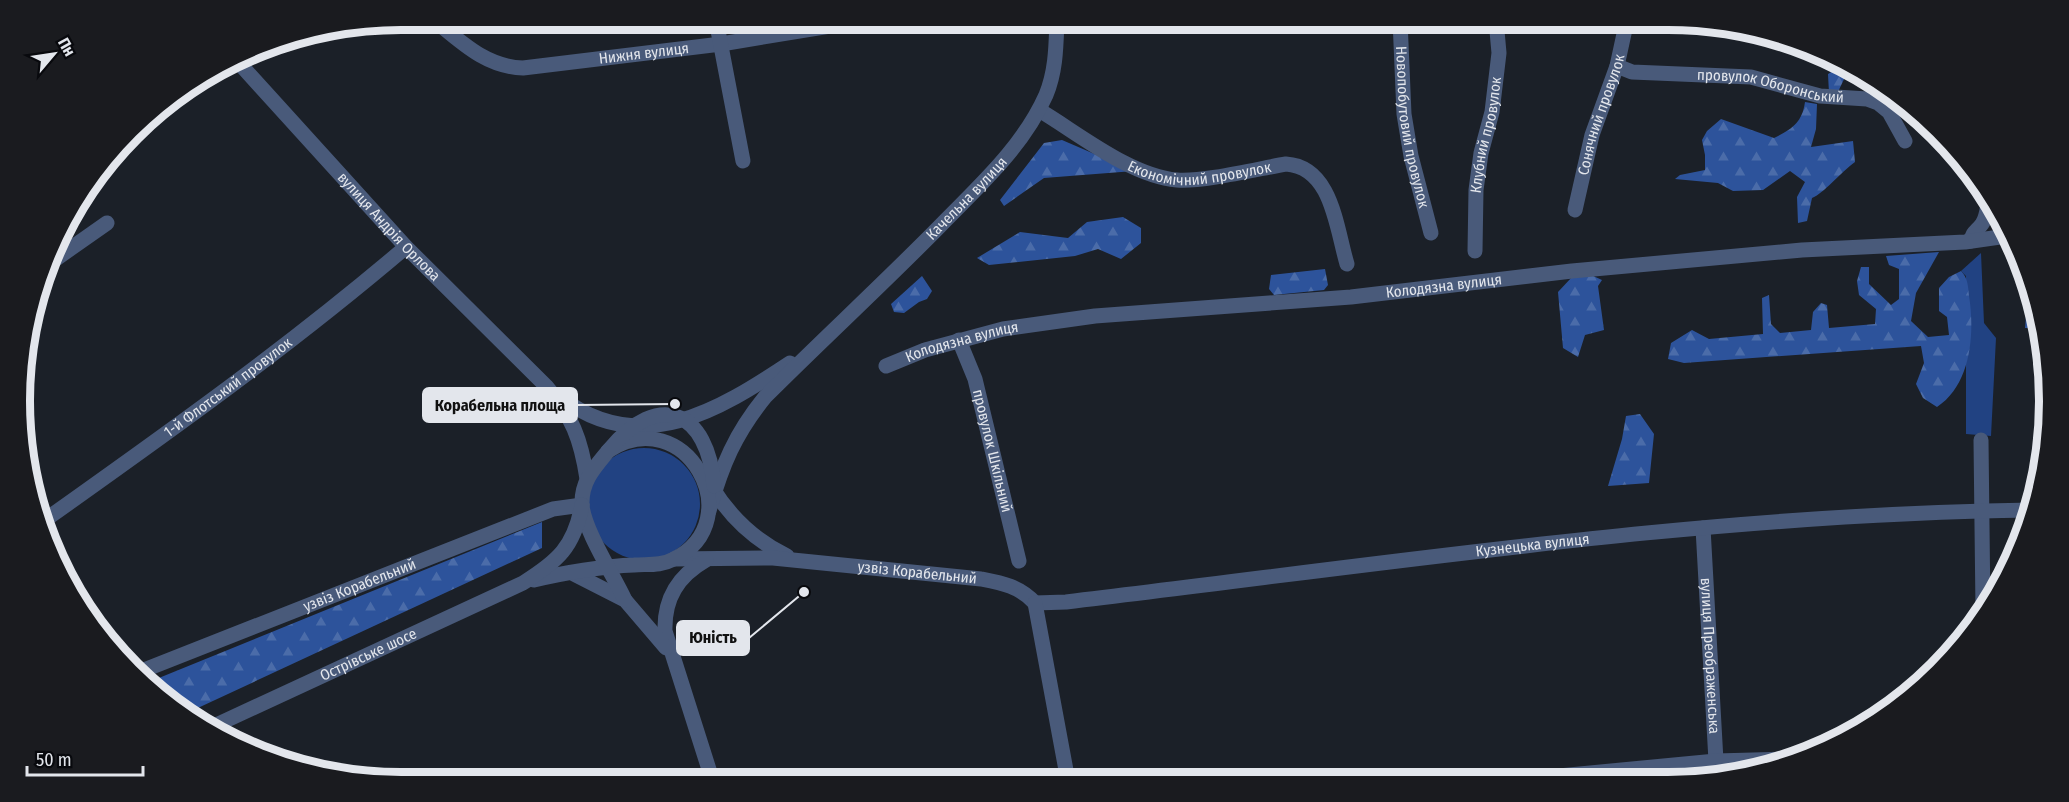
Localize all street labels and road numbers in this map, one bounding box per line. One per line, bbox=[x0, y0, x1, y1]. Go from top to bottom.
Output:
street label: Нижня вулиця bbox=[598, 39, 690, 68]
street label: Новопобутовий провулок bbox=[1392, 46, 1433, 210]
street label: Сонячний провулок bbox=[1574, 53, 1628, 177]
street label: провулок Оборонський bbox=[1697, 66, 1844, 107]
street label: Клубний провулок bbox=[1467, 76, 1505, 194]
street label: Качельна вулиця bbox=[922, 153, 1011, 244]
street label: Економічний провулок bbox=[1125, 157, 1273, 189]
street label: вулиця Андрія Орлова bbox=[334, 169, 444, 285]
street label: Колодязна вулиця bbox=[1385, 270, 1503, 302]
street label: Колодязна вулиця bbox=[903, 318, 1020, 366]
street label: 1-й Флотський провулок bbox=[160, 334, 296, 441]
street label: провулок Шкільний bbox=[969, 387, 1016, 514]
street label: Кузнецька вулиця bbox=[1475, 530, 1590, 560]
street label: узвіз Корабельний bbox=[301, 555, 418, 615]
street label: узвіз Корабельний bbox=[857, 558, 978, 588]
street label: вулиця Преображенська bbox=[1697, 577, 1723, 734]
street label: Острівське шосе bbox=[317, 624, 420, 685]

